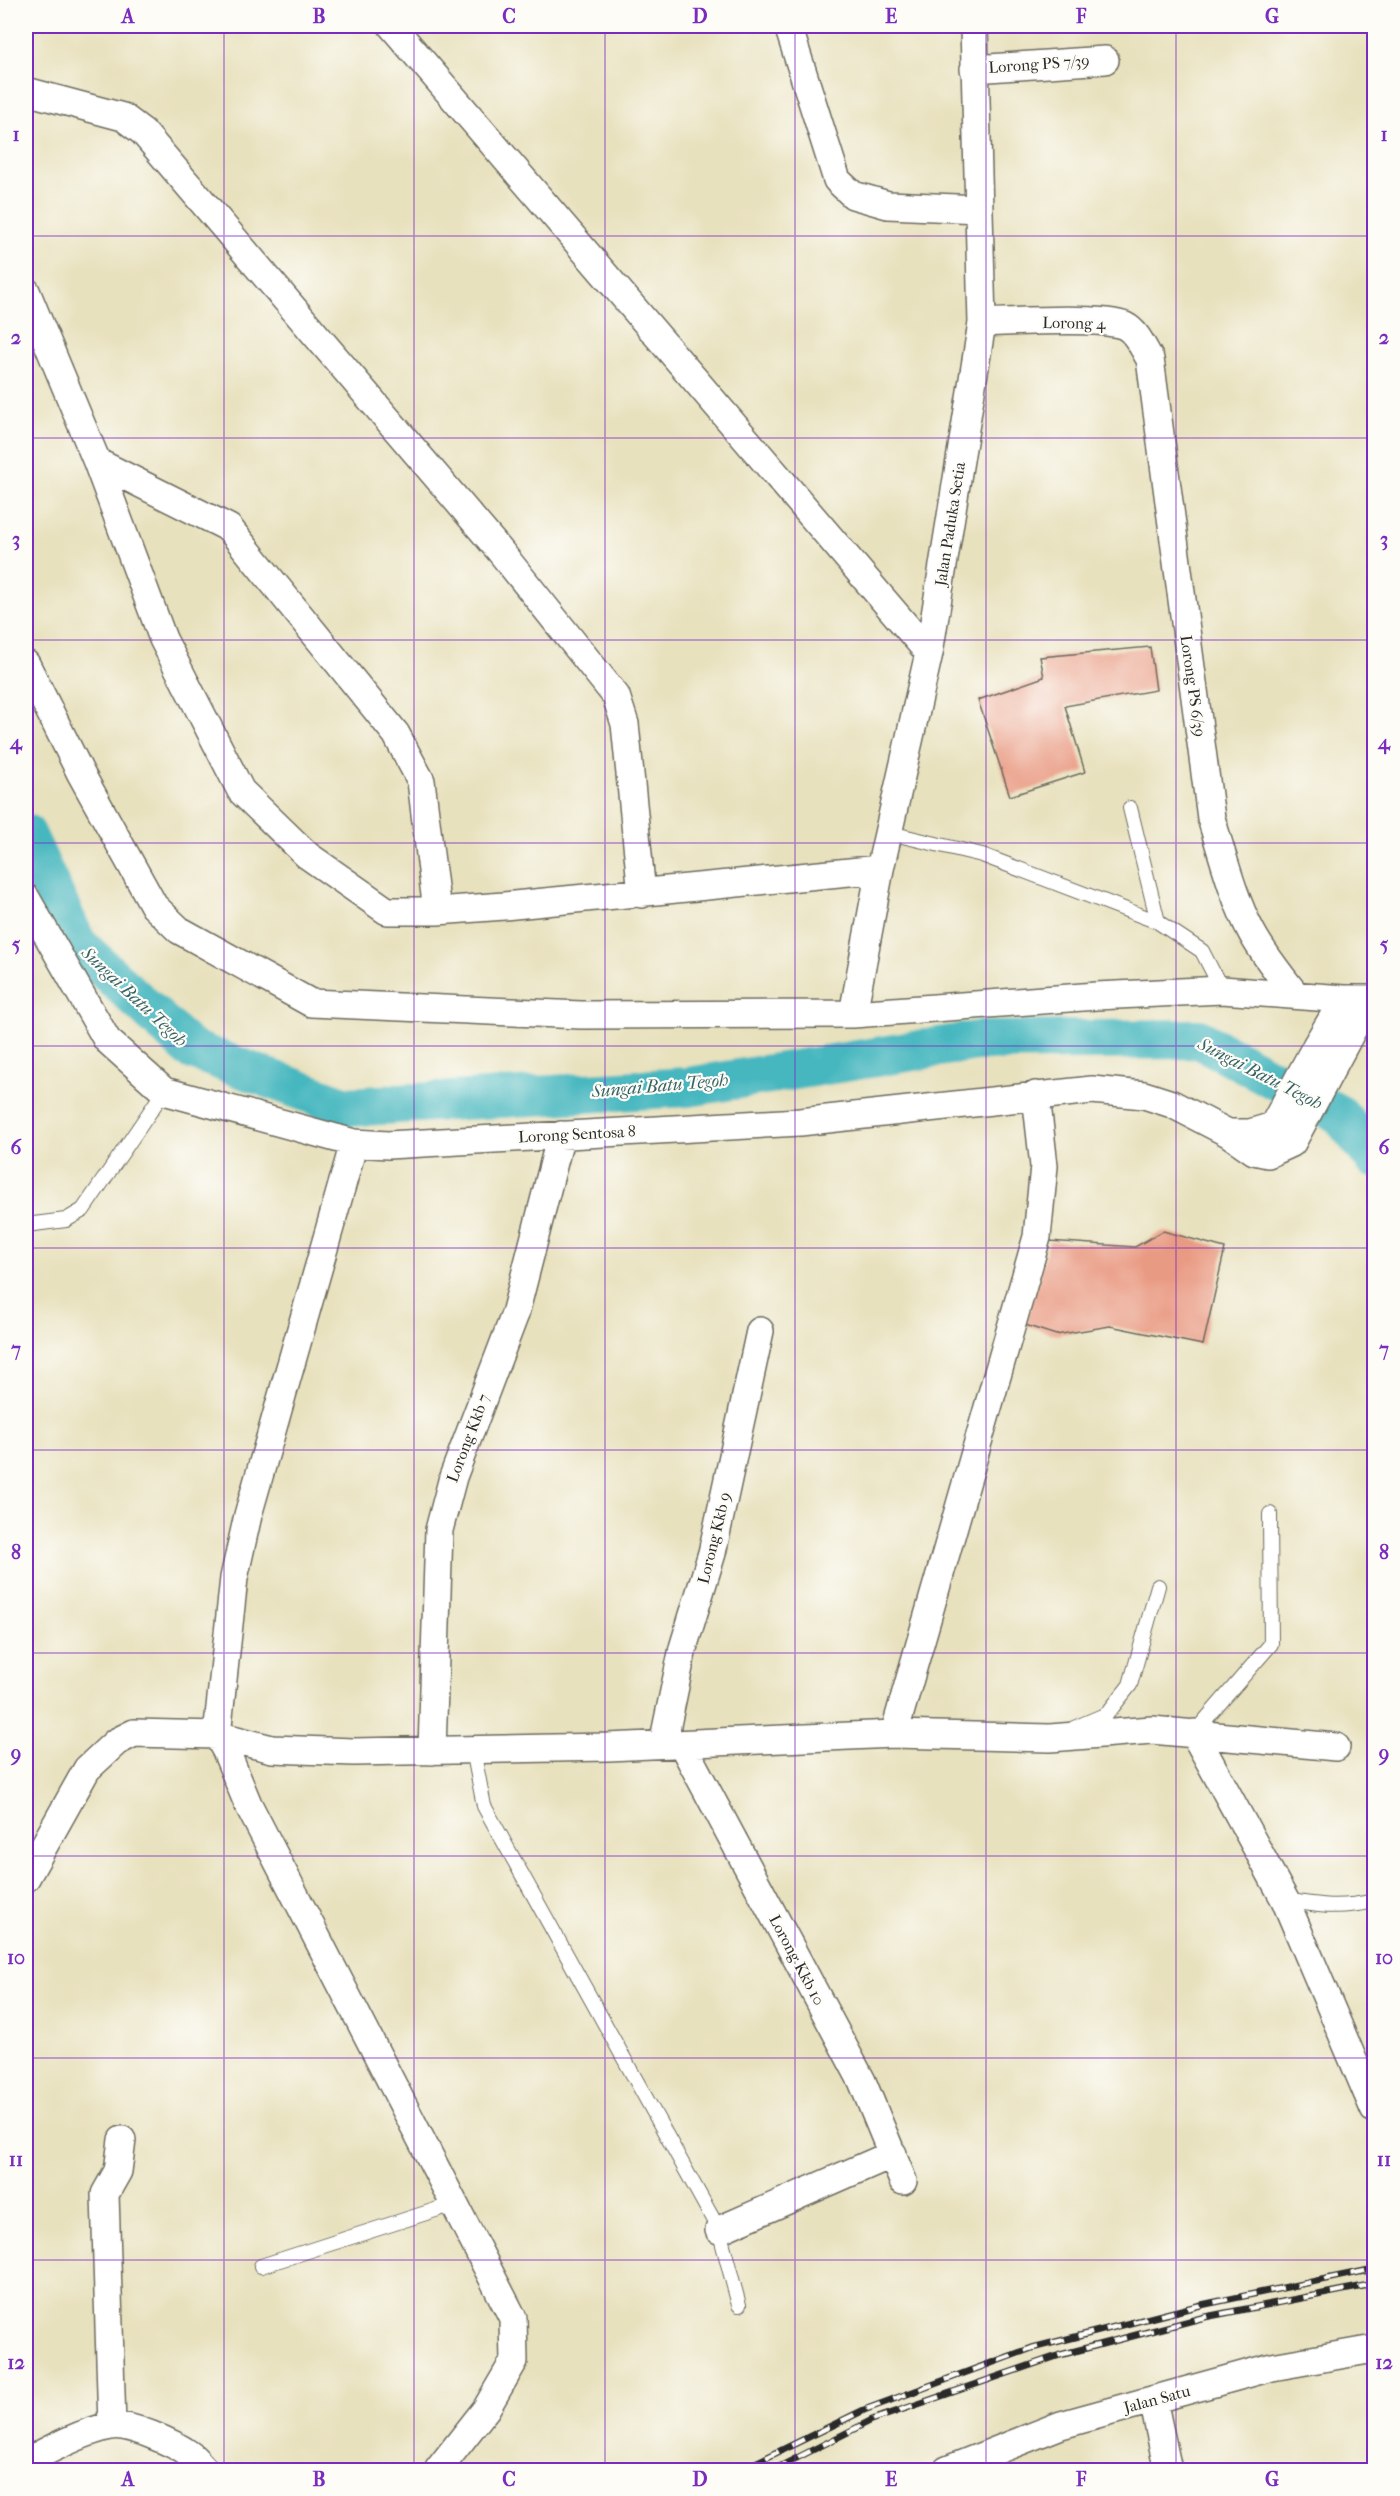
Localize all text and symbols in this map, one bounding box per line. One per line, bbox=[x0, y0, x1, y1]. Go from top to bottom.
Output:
text: A bbox=[120, 5, 136, 28]
text: B bbox=[312, 5, 326, 28]
text: C bbox=[502, 5, 516, 28]
text: D bbox=[692, 5, 708, 28]
text: E bbox=[885, 5, 897, 28]
text: F bbox=[1075, 5, 1087, 28]
text: G bbox=[1265, 5, 1279, 28]
street label: Lorong PS 7/39 bbox=[988, 51, 1090, 77]
text: 1 bbox=[12, 123, 20, 146]
text: 1 bbox=[1380, 123, 1388, 146]
street label: Lorong 4 bbox=[1042, 313, 1106, 333]
text: 2 bbox=[11, 326, 21, 349]
text: 2 bbox=[1379, 326, 1389, 349]
street label: Jalan Paduka Setia bbox=[931, 460, 969, 589]
text: 3 bbox=[12, 528, 20, 551]
text: 3 bbox=[1380, 528, 1388, 551]
street label: Lorong PS 6/39 bbox=[1176, 634, 1210, 738]
text: 4 bbox=[9, 731, 23, 755]
text: 4 bbox=[1377, 731, 1391, 755]
text: 5 bbox=[12, 933, 21, 956]
text: 5 bbox=[1380, 933, 1389, 956]
water label: Sungai Batu Tegoh bbox=[76, 942, 191, 1051]
water label: Sungai Batu Tegoh bbox=[1193, 1033, 1326, 1114]
water label: Sungai Batu Tegoh bbox=[590, 1070, 729, 1103]
street label: Lorong Sentosa 8 bbox=[518, 1121, 636, 1147]
text: 6 bbox=[11, 1136, 23, 1159]
text: 6 bbox=[1379, 1136, 1391, 1159]
text: 7 bbox=[10, 1338, 21, 1361]
text: 7 bbox=[1378, 1338, 1389, 1361]
street label: Lorong Kkb 7 bbox=[442, 1391, 494, 1485]
street label: Lorong Kkb 9 bbox=[693, 1490, 735, 1586]
text: 8 bbox=[11, 1541, 21, 1564]
text: 8 bbox=[1379, 1541, 1389, 1564]
text: 9 bbox=[10, 1743, 21, 1766]
text: 9 bbox=[1378, 1743, 1389, 1766]
street label: Lorong Kkb 10 bbox=[765, 1911, 829, 2009]
text: 10 bbox=[7, 1946, 25, 1969]
text: 10 bbox=[1375, 1946, 1393, 1969]
text: 11 bbox=[9, 2148, 23, 2171]
text: 11 bbox=[1377, 2148, 1391, 2171]
text: 12 bbox=[7, 2351, 25, 2374]
text: 12 bbox=[1375, 2351, 1393, 2374]
street label: Jalan Satu bbox=[1120, 2381, 1192, 2417]
text: A bbox=[120, 2468, 136, 2491]
text: B bbox=[312, 2468, 326, 2491]
text: C bbox=[502, 2468, 516, 2491]
text: D bbox=[692, 2468, 708, 2491]
text: E bbox=[885, 2468, 897, 2491]
text: F bbox=[1075, 2468, 1087, 2491]
text: G bbox=[1265, 2468, 1279, 2491]

